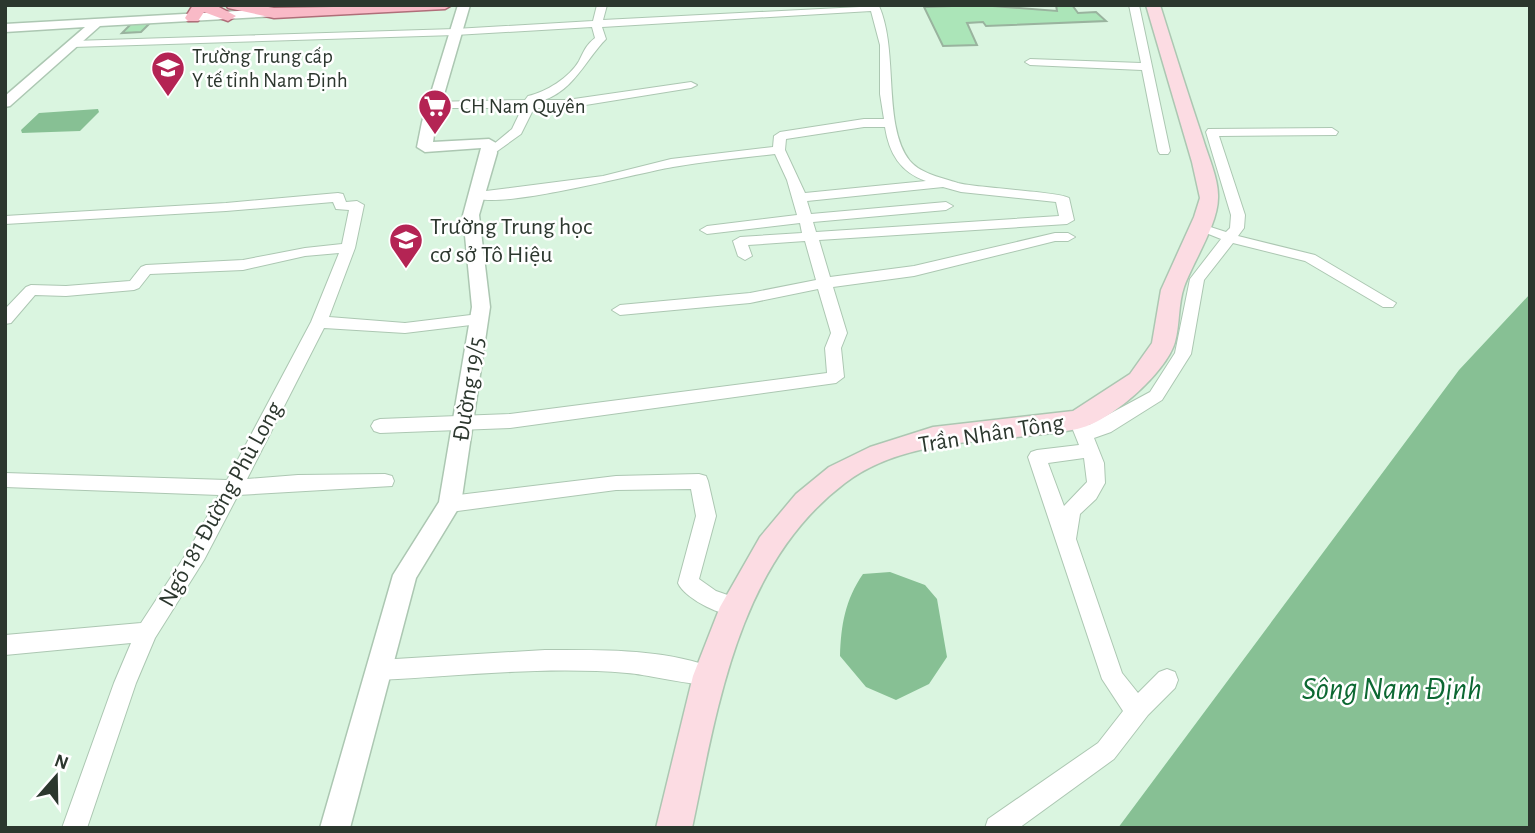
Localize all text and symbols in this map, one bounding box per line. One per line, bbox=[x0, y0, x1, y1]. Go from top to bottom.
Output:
place label: Trường Trung cấp Y tế tỉnh Nam Định bbox=[192, 46, 348, 91]
school or university icon: Trường Trung cấp Y tế tỉnh Nam Định bbox=[149, 49, 187, 98]
supermarket icon: CH Nam Quyên bbox=[416, 87, 454, 136]
place label: CH Nam Quyên bbox=[460, 96, 585, 117]
place label: Trường Trung học cơ sở Tô Hiệu bbox=[430, 215, 592, 267]
school or university icon: Trường Trung học cơ sở Tô Hiệu bbox=[387, 221, 425, 270]
street label: Đường 19/5 bbox=[449, 335, 489, 443]
street label: Ngõ 181 Đường Phù Long bbox=[155, 398, 287, 611]
street label: Trần Nhân Tông bbox=[917, 411, 1066, 457]
water label: Sông Nam Định bbox=[1302, 673, 1482, 705]
north arrow bbox=[21, 742, 91, 812]
text: N bbox=[52, 751, 71, 774]

